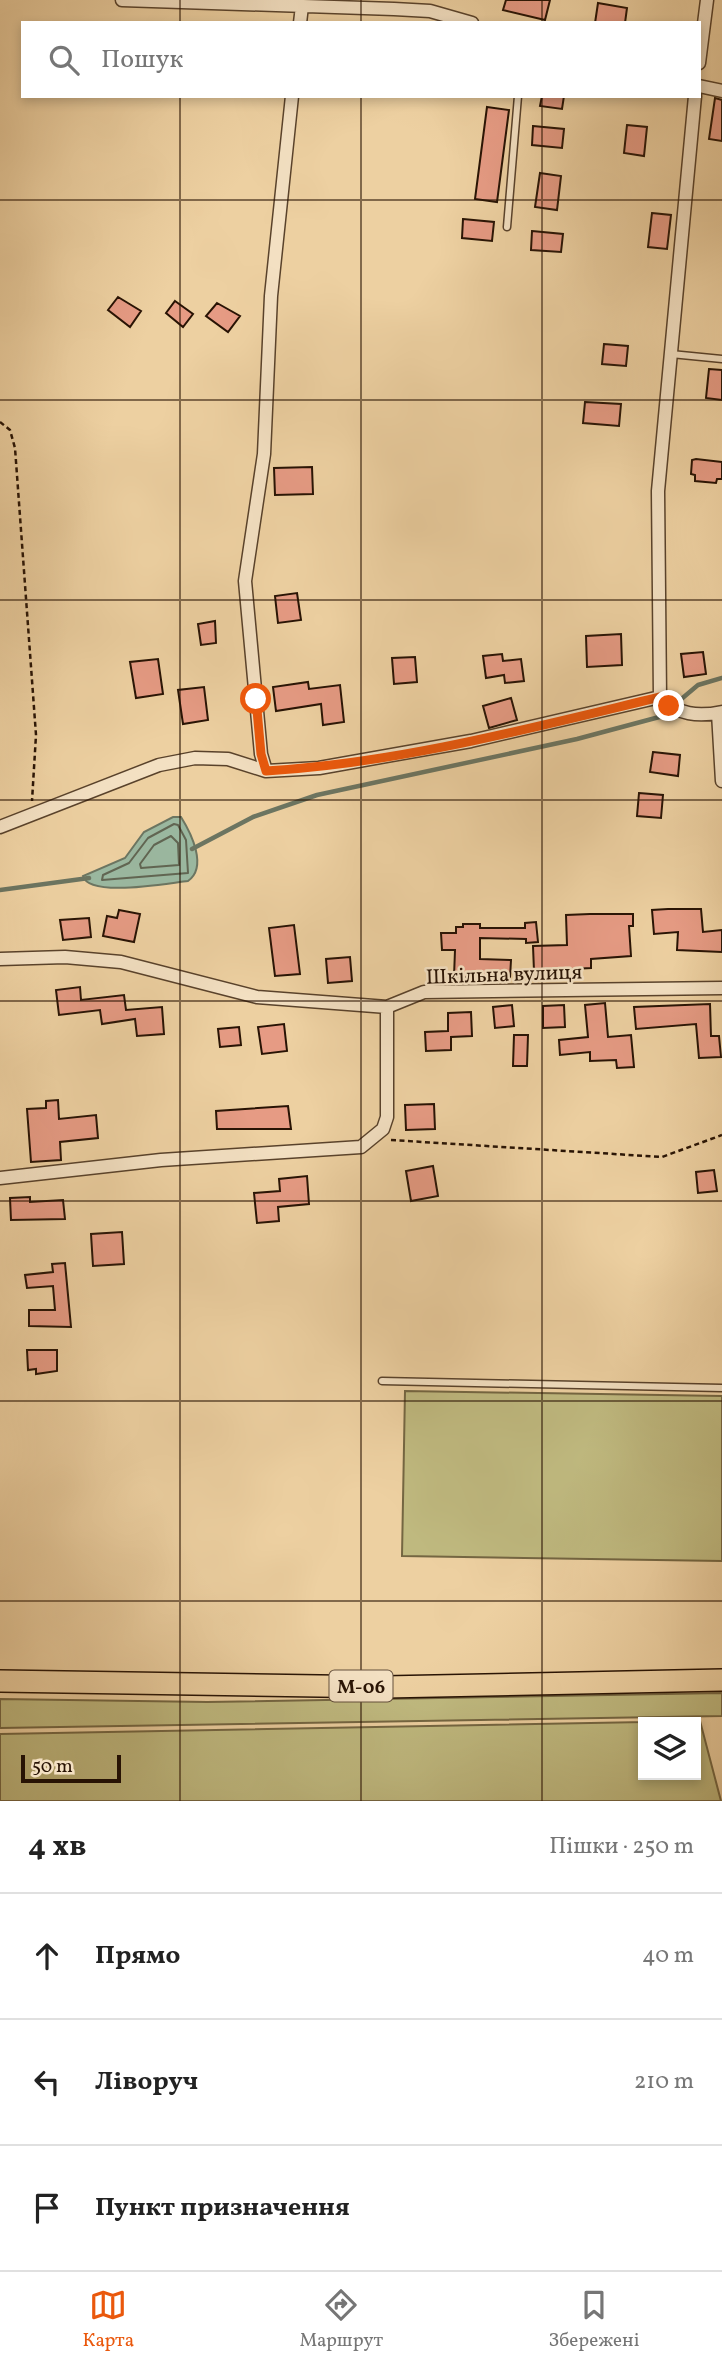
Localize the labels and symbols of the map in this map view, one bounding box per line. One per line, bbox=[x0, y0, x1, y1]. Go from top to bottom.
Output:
route start bbox=[240, 683, 271, 714]
route end bbox=[653, 690, 684, 721]
street label: Шкільна вулиця bbox=[425, 958, 583, 993]
road number: М-06 bbox=[330, 1670, 392, 1702]
scale bar bbox=[21, 1752, 121, 1784]

